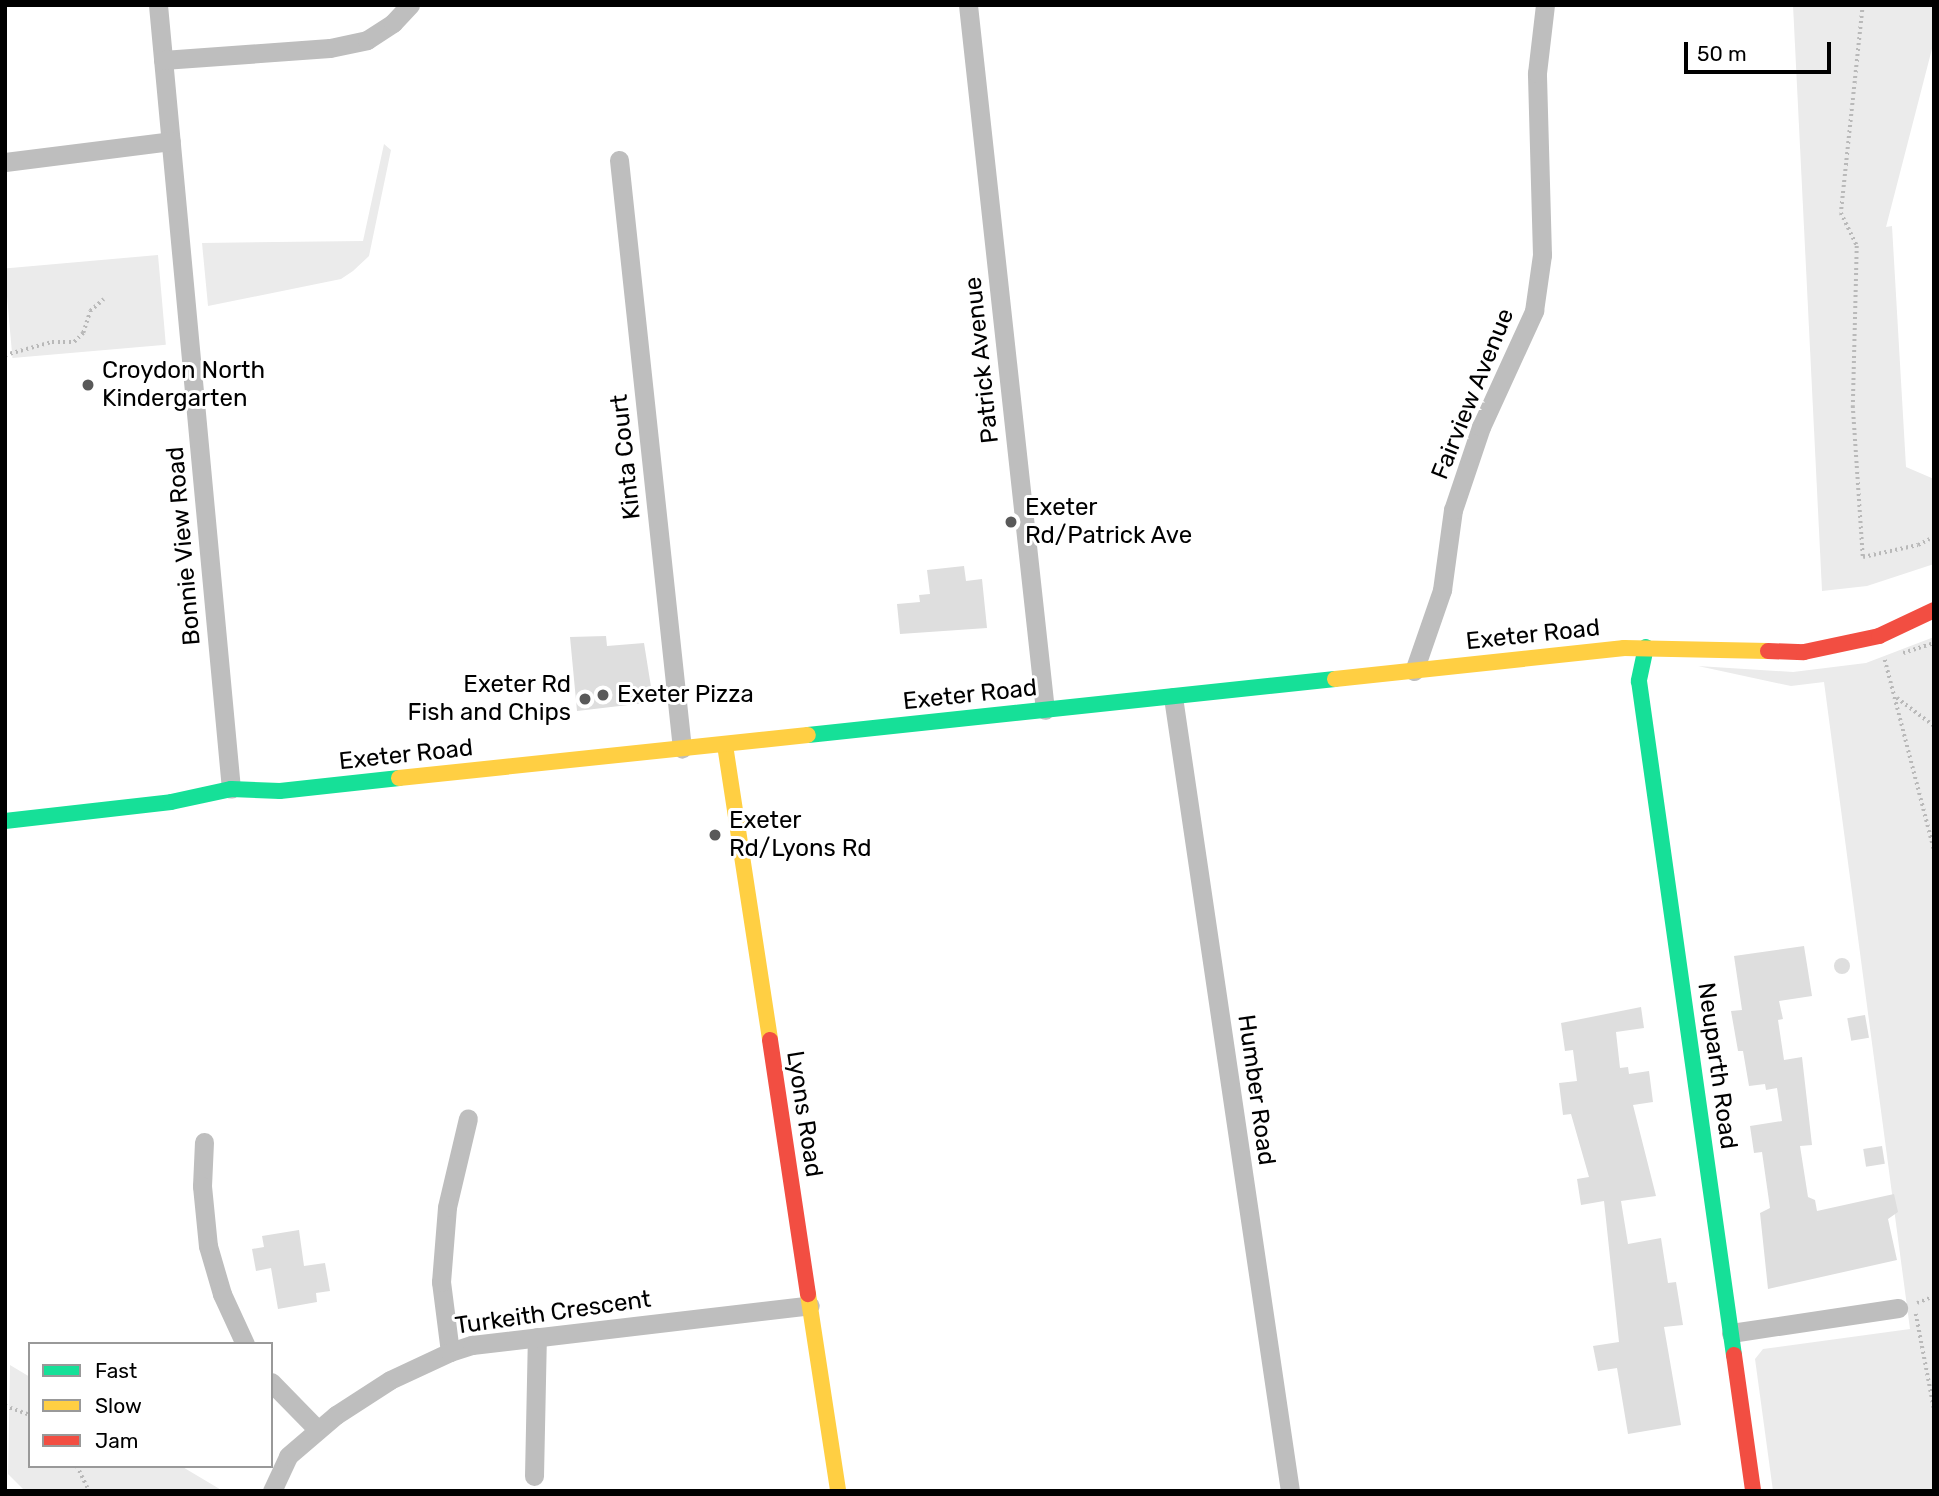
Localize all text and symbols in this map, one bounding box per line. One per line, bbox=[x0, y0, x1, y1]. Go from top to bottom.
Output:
scale bar bbox=[1687, 28, 1834, 72]
text: 50 m bbox=[1697, 41, 1747, 66]
street label: Patrick Avenue bbox=[959, 275, 1005, 445]
street label: Fairview Avenue bbox=[1425, 304, 1521, 484]
place label: Croydon North Kindergarten bbox=[102, 357, 265, 413]
marker: Croydon North Kindergarten bbox=[80, 377, 96, 393]
street label: Kinta Court bbox=[605, 393, 647, 521]
street label: Bonnie View Road bbox=[161, 445, 207, 647]
place label: Exeter Rd/Patrick Ave bbox=[1025, 494, 1193, 550]
marker: Exeter Rd/Patrick Ave bbox=[1003, 514, 1019, 530]
street label: Exeter Road bbox=[1464, 614, 1602, 656]
place label: Exeter Rd Fish and Chips bbox=[408, 671, 571, 727]
street label: Exeter Road bbox=[901, 674, 1039, 716]
place label: Exeter Pizza bbox=[617, 681, 754, 709]
marker: Exeter Pizza bbox=[595, 687, 611, 703]
marker: Exeter Rd Fish and Chips bbox=[577, 691, 593, 707]
street label: Exeter Road bbox=[337, 734, 475, 776]
place label: Exeter Rd/Lyons Rd bbox=[729, 807, 872, 863]
marker: Exeter Rd/Lyons Rd bbox=[707, 827, 723, 843]
street label: Neuparth Road bbox=[1691, 981, 1743, 1151]
street label: Humber Road bbox=[1231, 1012, 1281, 1168]
street label: Lyons Road bbox=[780, 1049, 828, 1179]
street label: Turkeith Crescent bbox=[453, 1285, 653, 1341]
legend bbox=[28, 1342, 273, 1468]
text: Fast bbox=[95, 1358, 137, 1383]
text: Slow bbox=[95, 1393, 142, 1418]
text: Jam bbox=[95, 1428, 139, 1453]

